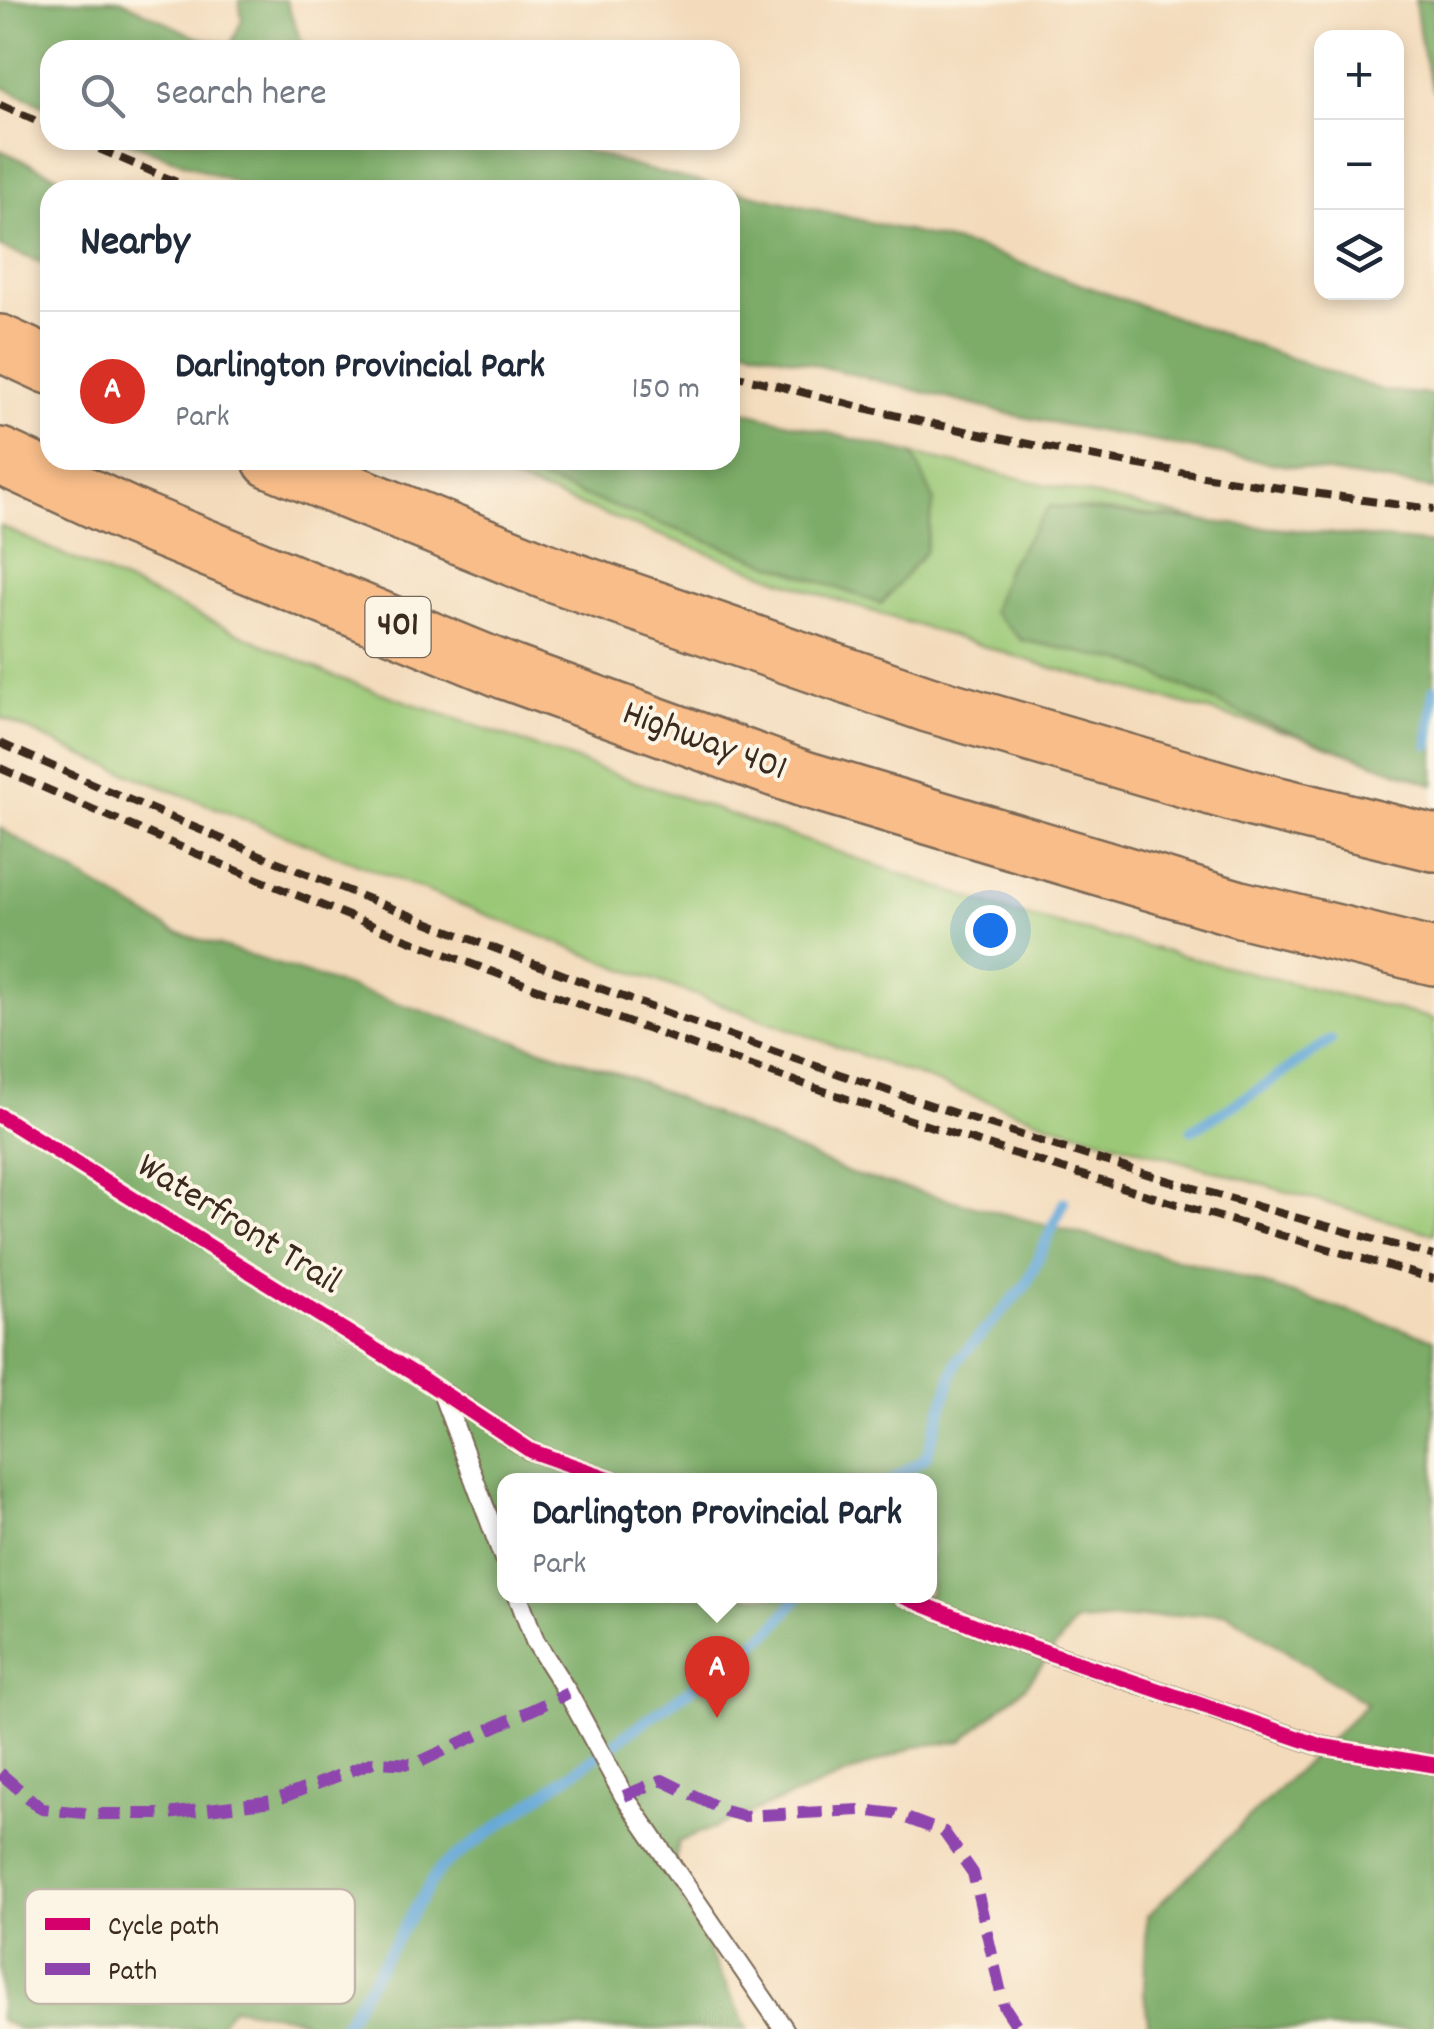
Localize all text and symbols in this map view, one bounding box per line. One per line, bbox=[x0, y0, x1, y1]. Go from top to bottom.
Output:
map controls bbox=[1314, 30, 1404, 300]
button: + bbox=[1314, 30, 1404, 120]
search box bbox=[40, 40, 740, 150]
icon: search bbox=[75, 68, 130, 123]
text: Search here bbox=[155, 68, 327, 123]
button: − bbox=[1314, 120, 1404, 210]
button: layers bbox=[1314, 210, 1404, 300]
text: Nearby bbox=[80, 215, 190, 275]
text: Darlington Provincial Park bbox=[175, 341, 545, 396]
text: A bbox=[104, 368, 121, 414]
text: 150 m bbox=[631, 368, 700, 414]
text: Park bbox=[175, 396, 230, 442]
road number: 401 bbox=[366, 597, 430, 657]
street label: Highway 401 bbox=[614, 688, 794, 798]
your location bbox=[965, 905, 1016, 956]
street label: Waterfront Trail bbox=[125, 1141, 351, 1311]
popup bbox=[497, 1473, 937, 1603]
text: Darlington Provincial Park bbox=[532, 1488, 902, 1543]
text: Park bbox=[532, 1543, 586, 1589]
pin: A bbox=[684, 1636, 750, 1718]
legend bbox=[25, 1889, 355, 2004]
text: Cycle path bbox=[108, 1909, 219, 1949]
text: Path bbox=[108, 1954, 157, 1994]

